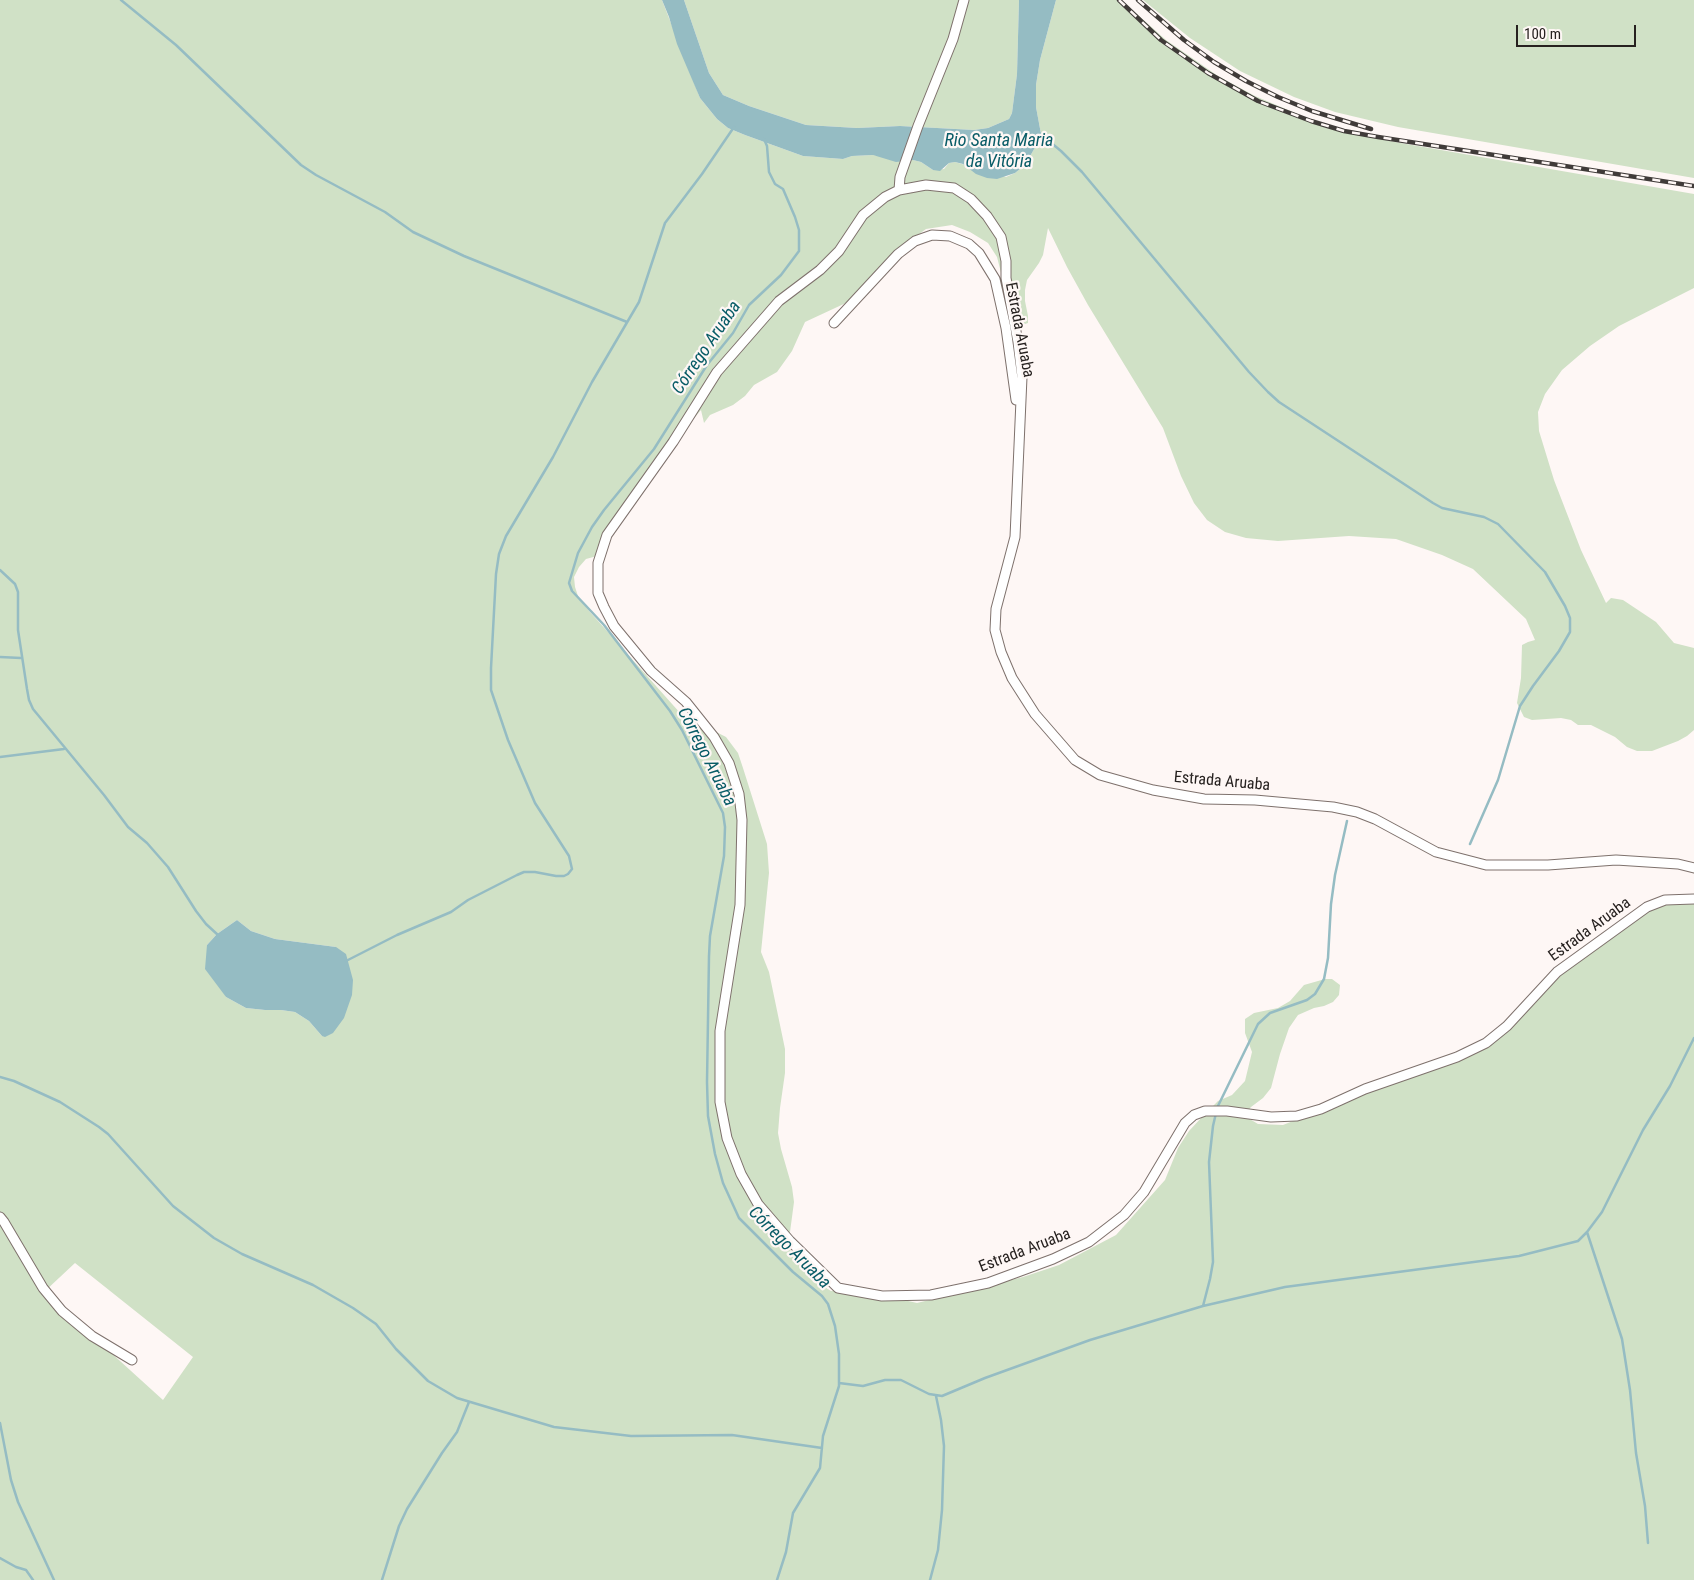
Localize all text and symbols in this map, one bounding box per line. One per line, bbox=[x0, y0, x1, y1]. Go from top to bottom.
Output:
scale bar bbox=[1519, 15, 1639, 47]
text: 100 m bbox=[1524, 25, 1561, 43]
water label: Rio Santa Maria da Vitória bbox=[945, 130, 1053, 172]
street label: Estrada Aruaba bbox=[1000, 281, 1038, 379]
water label: Córrego Aruaba bbox=[668, 297, 746, 399]
water label: Córrego Aruaba bbox=[672, 704, 740, 810]
street label: Estrada Aruaba bbox=[1173, 768, 1271, 796]
street label: Estrada Aruaba bbox=[1545, 894, 1635, 966]
water label: Córrego Aruaba bbox=[743, 1202, 835, 1294]
street label: Estrada Aruaba bbox=[976, 1225, 1074, 1277]

